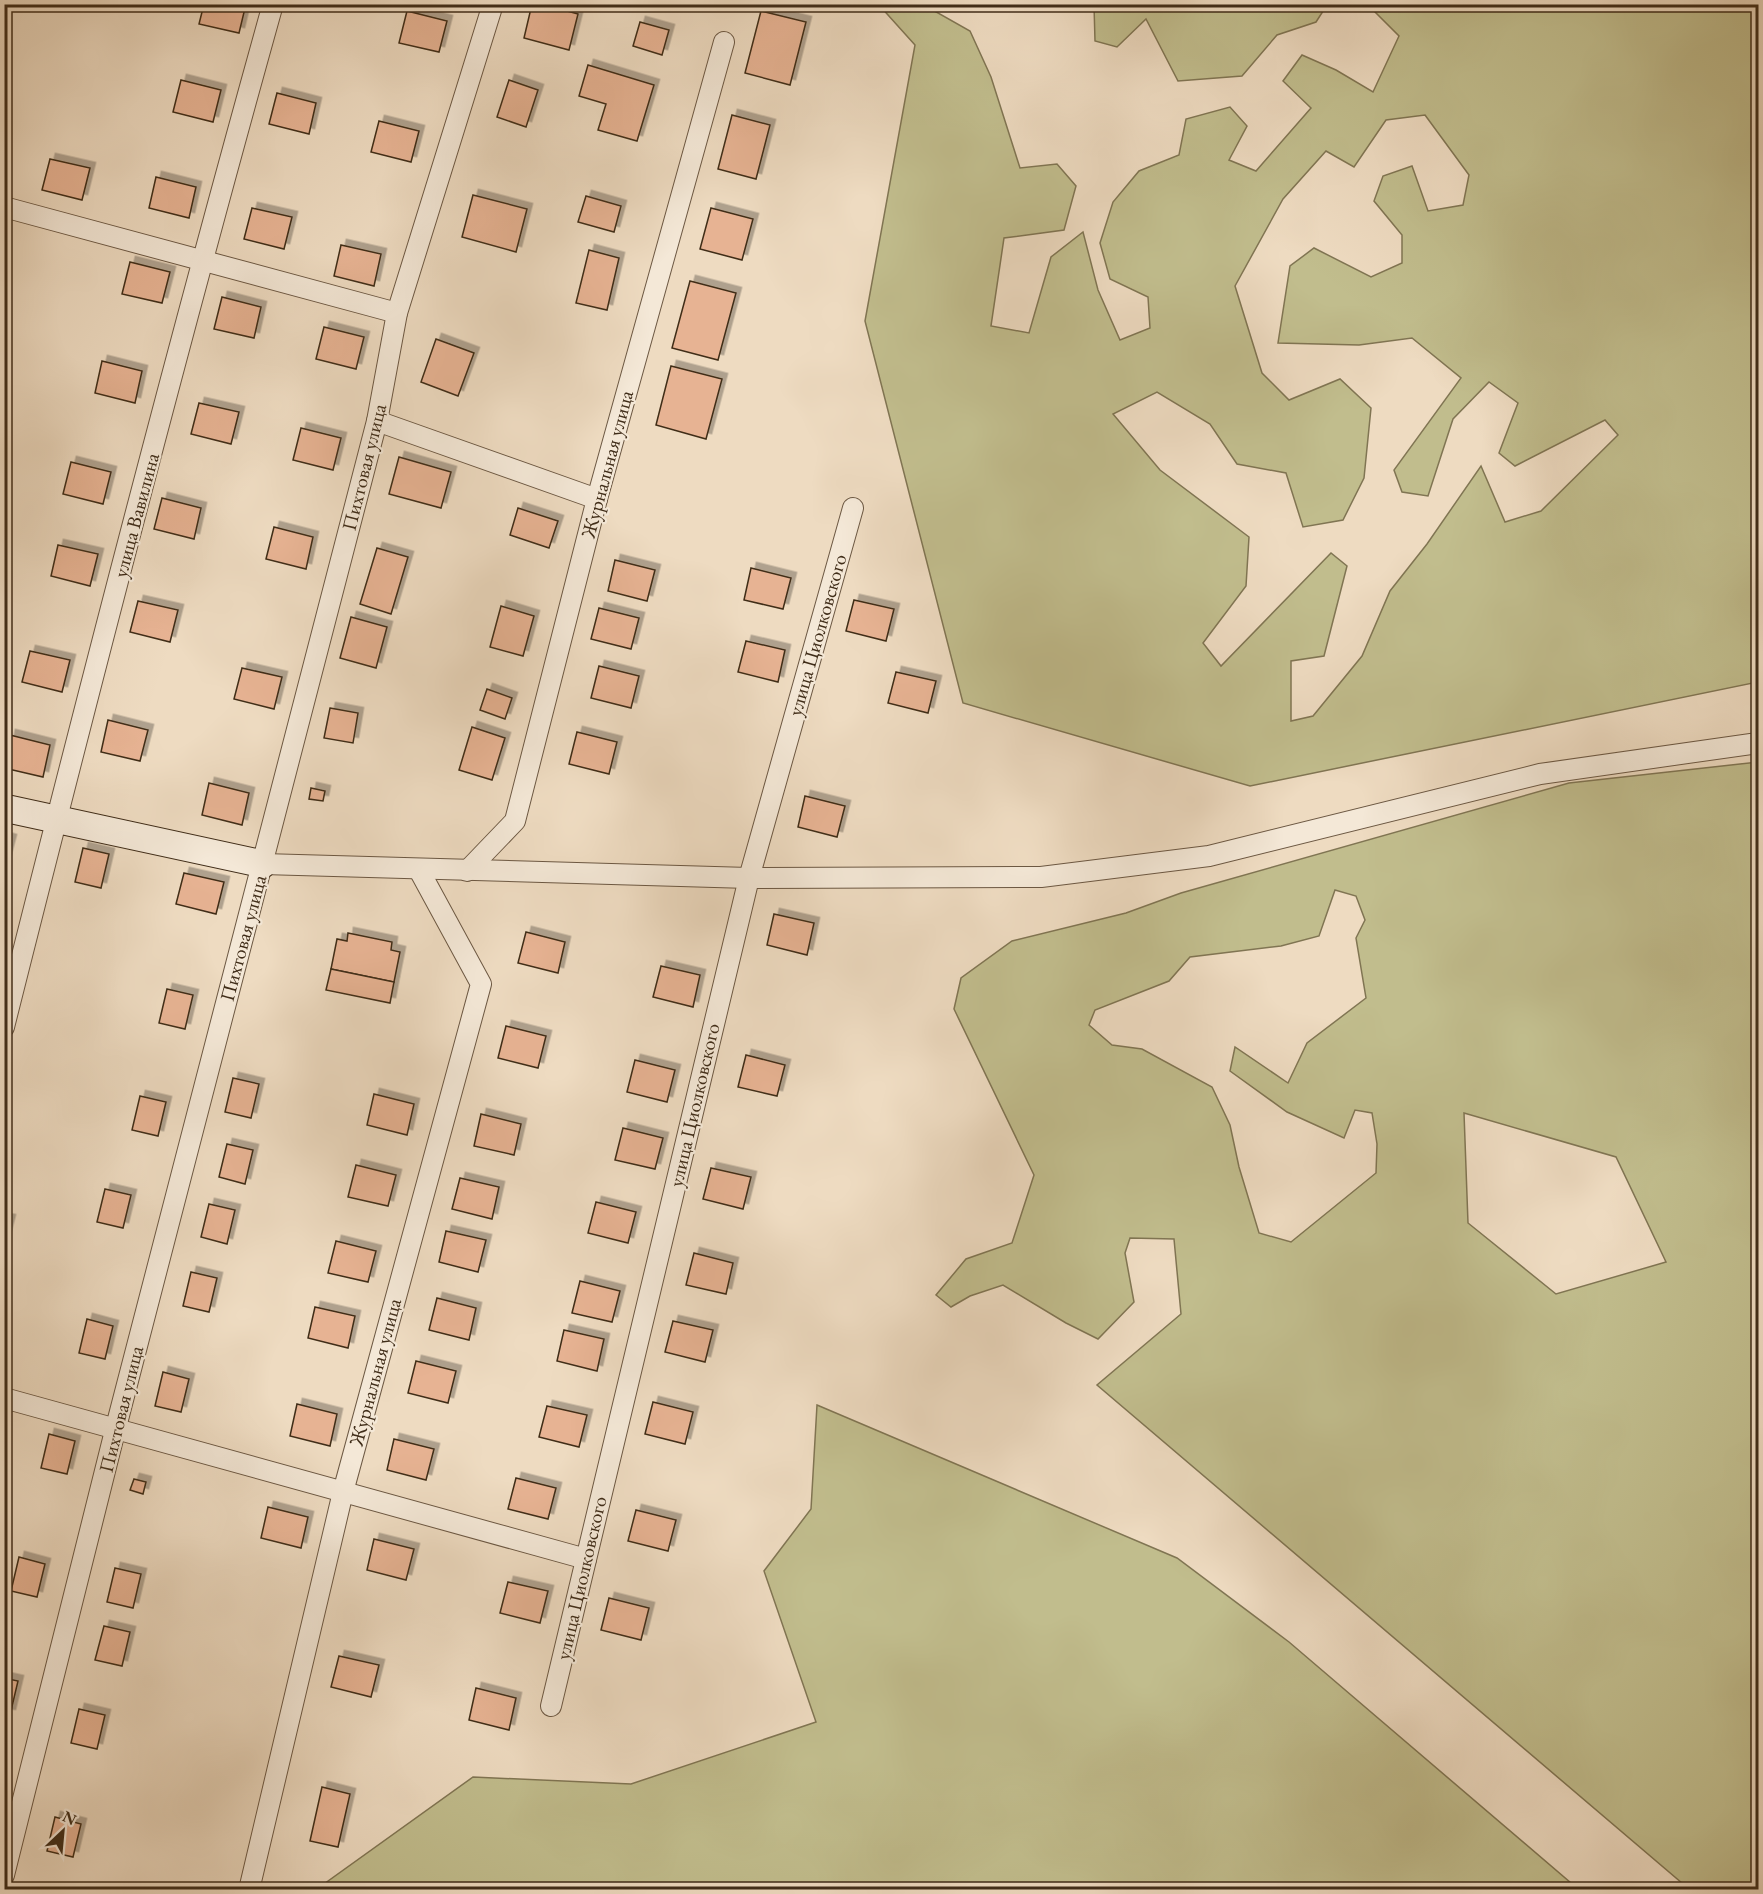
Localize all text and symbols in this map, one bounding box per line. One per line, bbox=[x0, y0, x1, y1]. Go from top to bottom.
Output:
street label: Журнальная улица bbox=[575, 387, 639, 542]
street label: Пихтовая улица bbox=[336, 401, 392, 533]
street label: улица Вавилина bbox=[107, 450, 165, 580]
street label: улица Циолковского bbox=[781, 551, 853, 719]
street label: Пихтовая улица bbox=[214, 872, 272, 1004]
street label: улица Циолковского bbox=[663, 1021, 725, 1189]
street label: Журнальная улица bbox=[343, 1295, 407, 1450]
street label: Пихтовая улица bbox=[93, 1343, 149, 1475]
street label: улица Циолковского bbox=[550, 1494, 612, 1662]
north arrow bbox=[33, 1801, 93, 1861]
text: N bbox=[59, 1806, 80, 1830]

